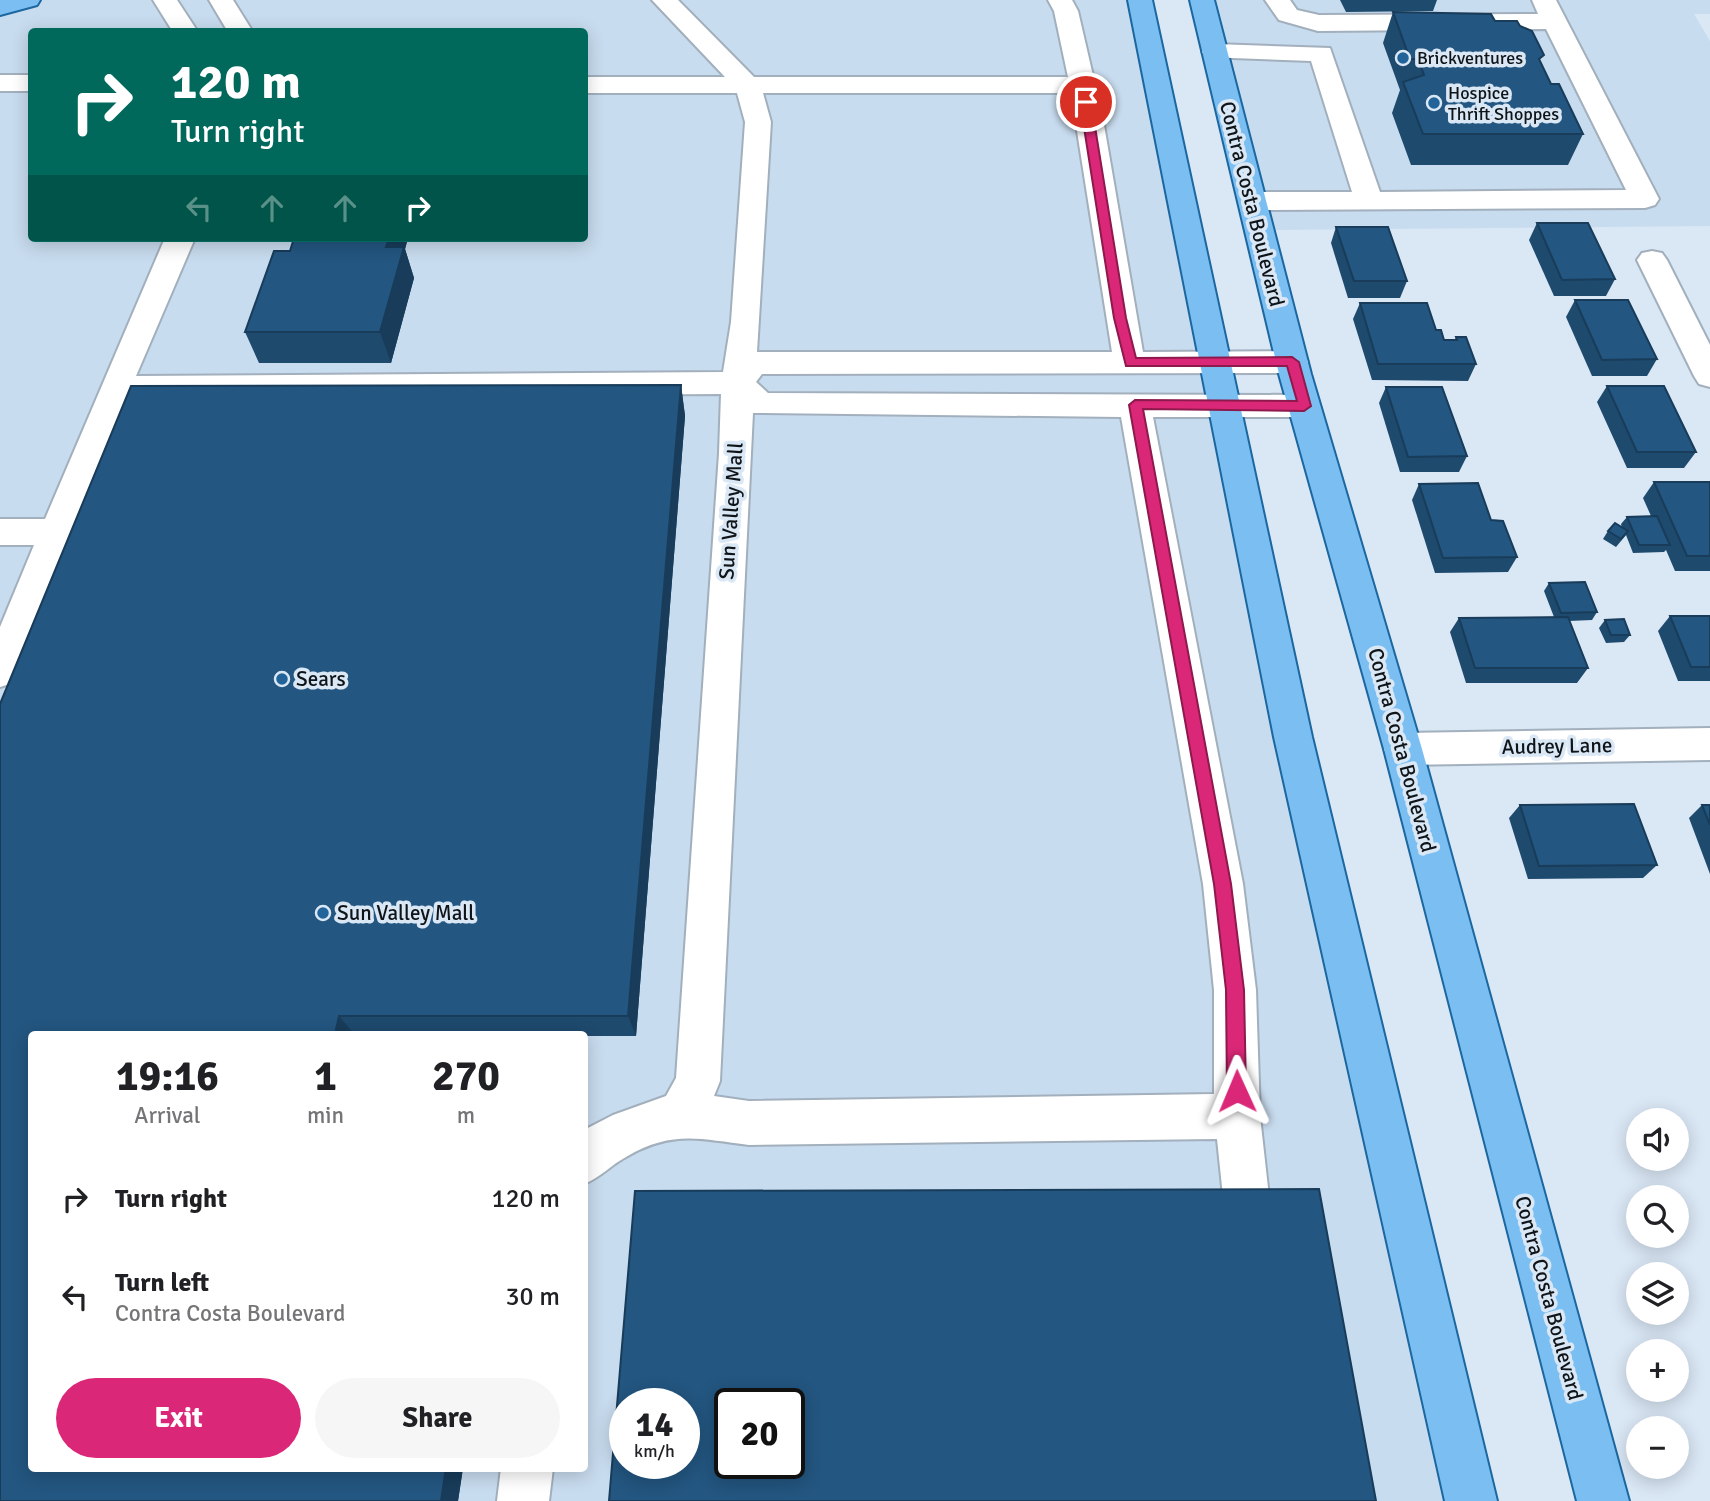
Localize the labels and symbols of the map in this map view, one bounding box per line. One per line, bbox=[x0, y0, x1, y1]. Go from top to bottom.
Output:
place label: Brickventures bbox=[1417, 47, 1523, 69]
marker: Brickventures bbox=[1395, 50, 1411, 66]
pin bbox=[1056, 72, 1116, 132]
place label: Hospice Thrift Shoppes bbox=[1448, 82, 1559, 125]
marker: Hospice Thrift Shoppes bbox=[1426, 95, 1442, 111]
street label: Contra Costa Boulevard bbox=[1214, 99, 1290, 309]
street label: Sun Valley Mall bbox=[713, 442, 749, 580]
street label: Contra Costa Boulevard bbox=[1362, 645, 1442, 855]
place label: Sears bbox=[296, 666, 346, 692]
marker: Sears bbox=[274, 671, 290, 687]
street label: Audrey Lane bbox=[1501, 732, 1613, 760]
place label: Sun Valley Mall bbox=[337, 900, 474, 926]
marker: Sun Valley Mall bbox=[315, 905, 331, 921]
position arrow bbox=[1200, 1054, 1274, 1128]
street label: Contra Costa Boulevard bbox=[1509, 1193, 1589, 1403]
speed limit sign: 20 bbox=[714, 1388, 805, 1479]

